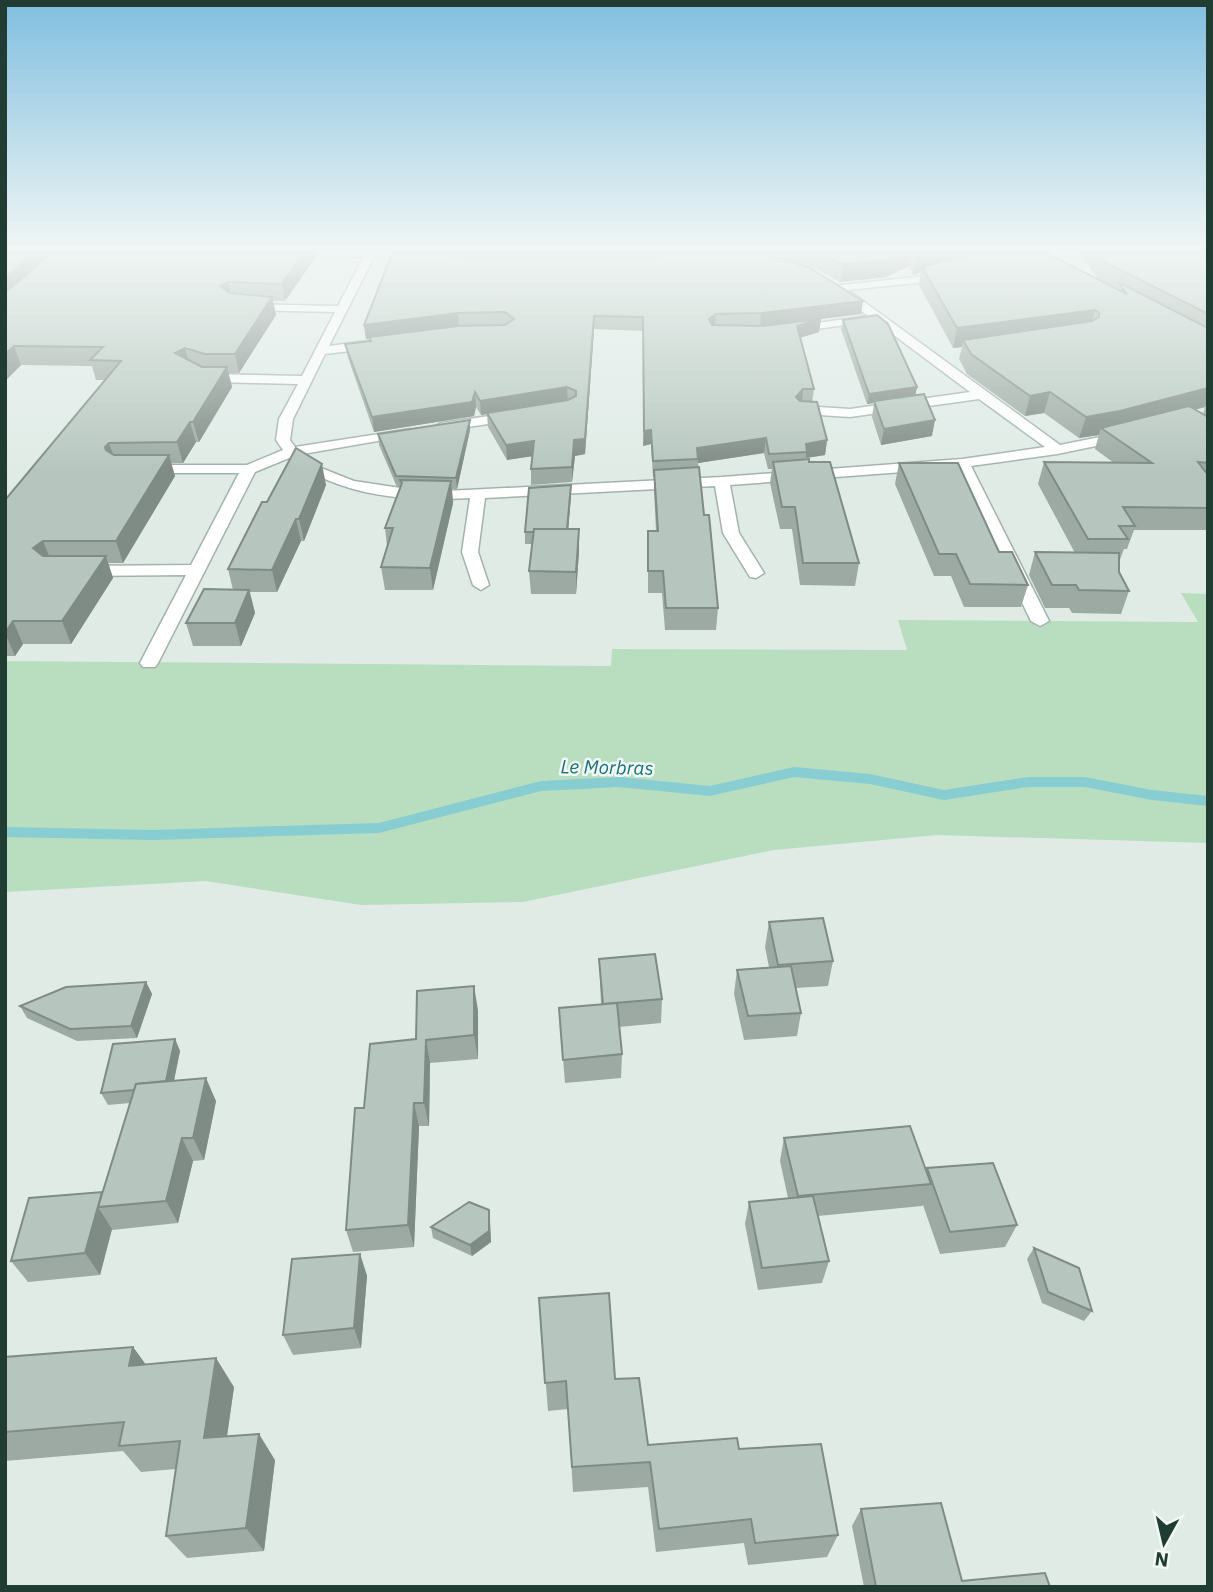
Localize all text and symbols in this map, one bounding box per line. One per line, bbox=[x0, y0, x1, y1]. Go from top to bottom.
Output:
water label: Le Morbras bbox=[560, 754, 654, 780]
north arrow bbox=[1129, 1508, 1199, 1578]
text: N bbox=[1153, 1547, 1170, 1573]

